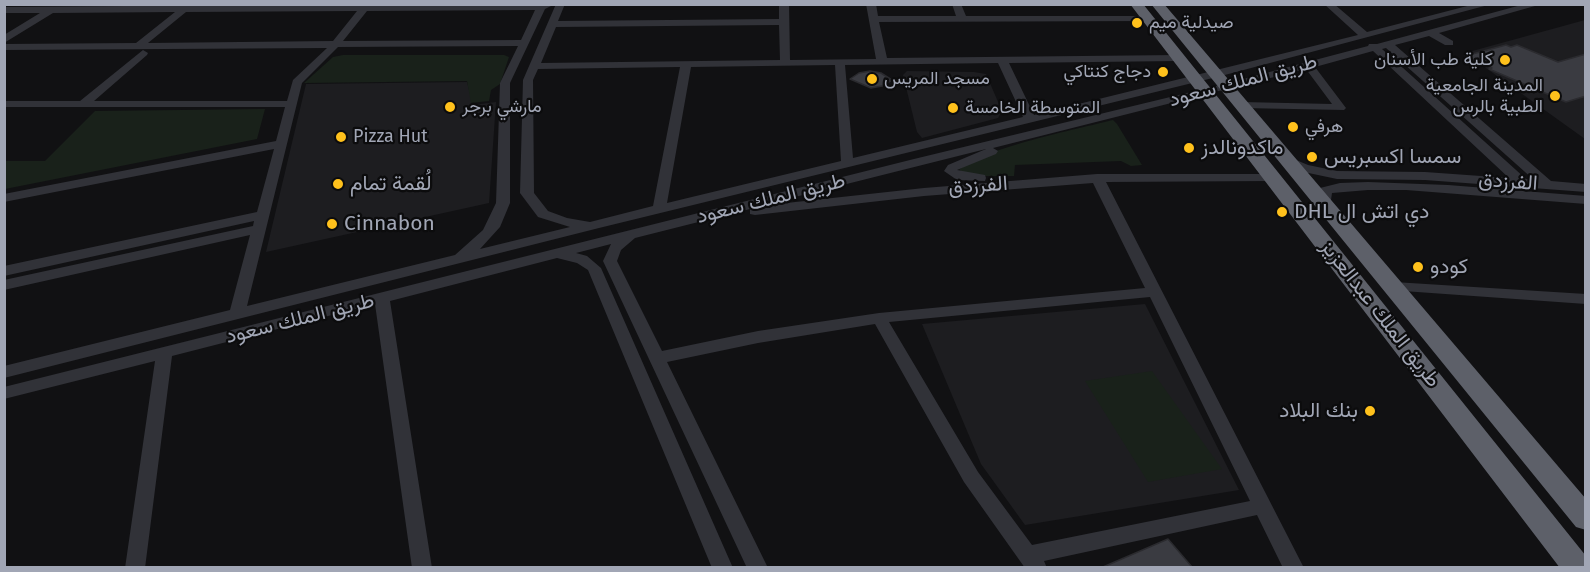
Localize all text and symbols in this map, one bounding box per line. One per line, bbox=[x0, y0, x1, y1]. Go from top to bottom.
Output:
place label: صيدلية ميم bbox=[1149, 12, 1234, 34]
marker: صيدلية ميم bbox=[1130, 16, 1144, 30]
street label: طريق الملك سعود bbox=[1166, 49, 1320, 113]
place label: كلية طب الأسنان bbox=[1374, 49, 1493, 71]
marker: كلية طب الأسنان bbox=[1498, 53, 1512, 67]
place label: دجاج كنتاكي bbox=[1063, 61, 1151, 83]
marker: دجاج كنتاكي bbox=[1156, 65, 1170, 79]
place label: مسجد المريس bbox=[884, 68, 990, 90]
marker: مسجد المريس bbox=[865, 72, 879, 86]
place label: المدينة الجامعية الطبية بالرس bbox=[1426, 75, 1543, 118]
marker: المدينة الجامعية الطبية بالرس bbox=[1548, 89, 1562, 103]
place label: مارشي برجر bbox=[462, 96, 542, 118]
place label: المتوسطة الخامسة bbox=[965, 97, 1100, 119]
marker: مارشي برجر bbox=[443, 100, 457, 114]
marker: المتوسطة الخامسة bbox=[946, 101, 960, 115]
place label: هرفي bbox=[1305, 116, 1343, 138]
marker: هرفي bbox=[1286, 120, 1300, 134]
place label: Pizza Hut bbox=[353, 126, 428, 148]
marker: Pizza Hut bbox=[334, 130, 348, 144]
place label: ماكدونالدز bbox=[1201, 135, 1283, 161]
marker: ماكدونالدز bbox=[1182, 141, 1196, 155]
place label: سمسا اكسبريس bbox=[1324, 144, 1461, 170]
marker: سمسا اكسبريس bbox=[1305, 150, 1319, 164]
street label: الفرزدق bbox=[1478, 167, 1538, 197]
street label: طريق الملك سعود bbox=[694, 168, 848, 230]
place label: لُقمة تمام bbox=[350, 171, 431, 197]
street label: الفرزدق bbox=[948, 171, 1008, 201]
marker: لُقمة تمام bbox=[331, 177, 345, 191]
place label: DHL دي اتش ال bbox=[1294, 199, 1429, 225]
marker: DHL دي اتش ال bbox=[1275, 205, 1289, 219]
place label: Cinnabon bbox=[344, 211, 435, 237]
marker: Cinnabon bbox=[325, 217, 339, 231]
street label: طريق الملك عبدالعزيز bbox=[1315, 235, 1445, 393]
place label: كودو bbox=[1430, 254, 1468, 280]
marker: كودو bbox=[1411, 260, 1425, 274]
street label: طريق الملك سعود bbox=[223, 288, 377, 350]
place label: بنك البلاد bbox=[1279, 398, 1358, 424]
marker: بنك البلاد bbox=[1363, 404, 1377, 418]

